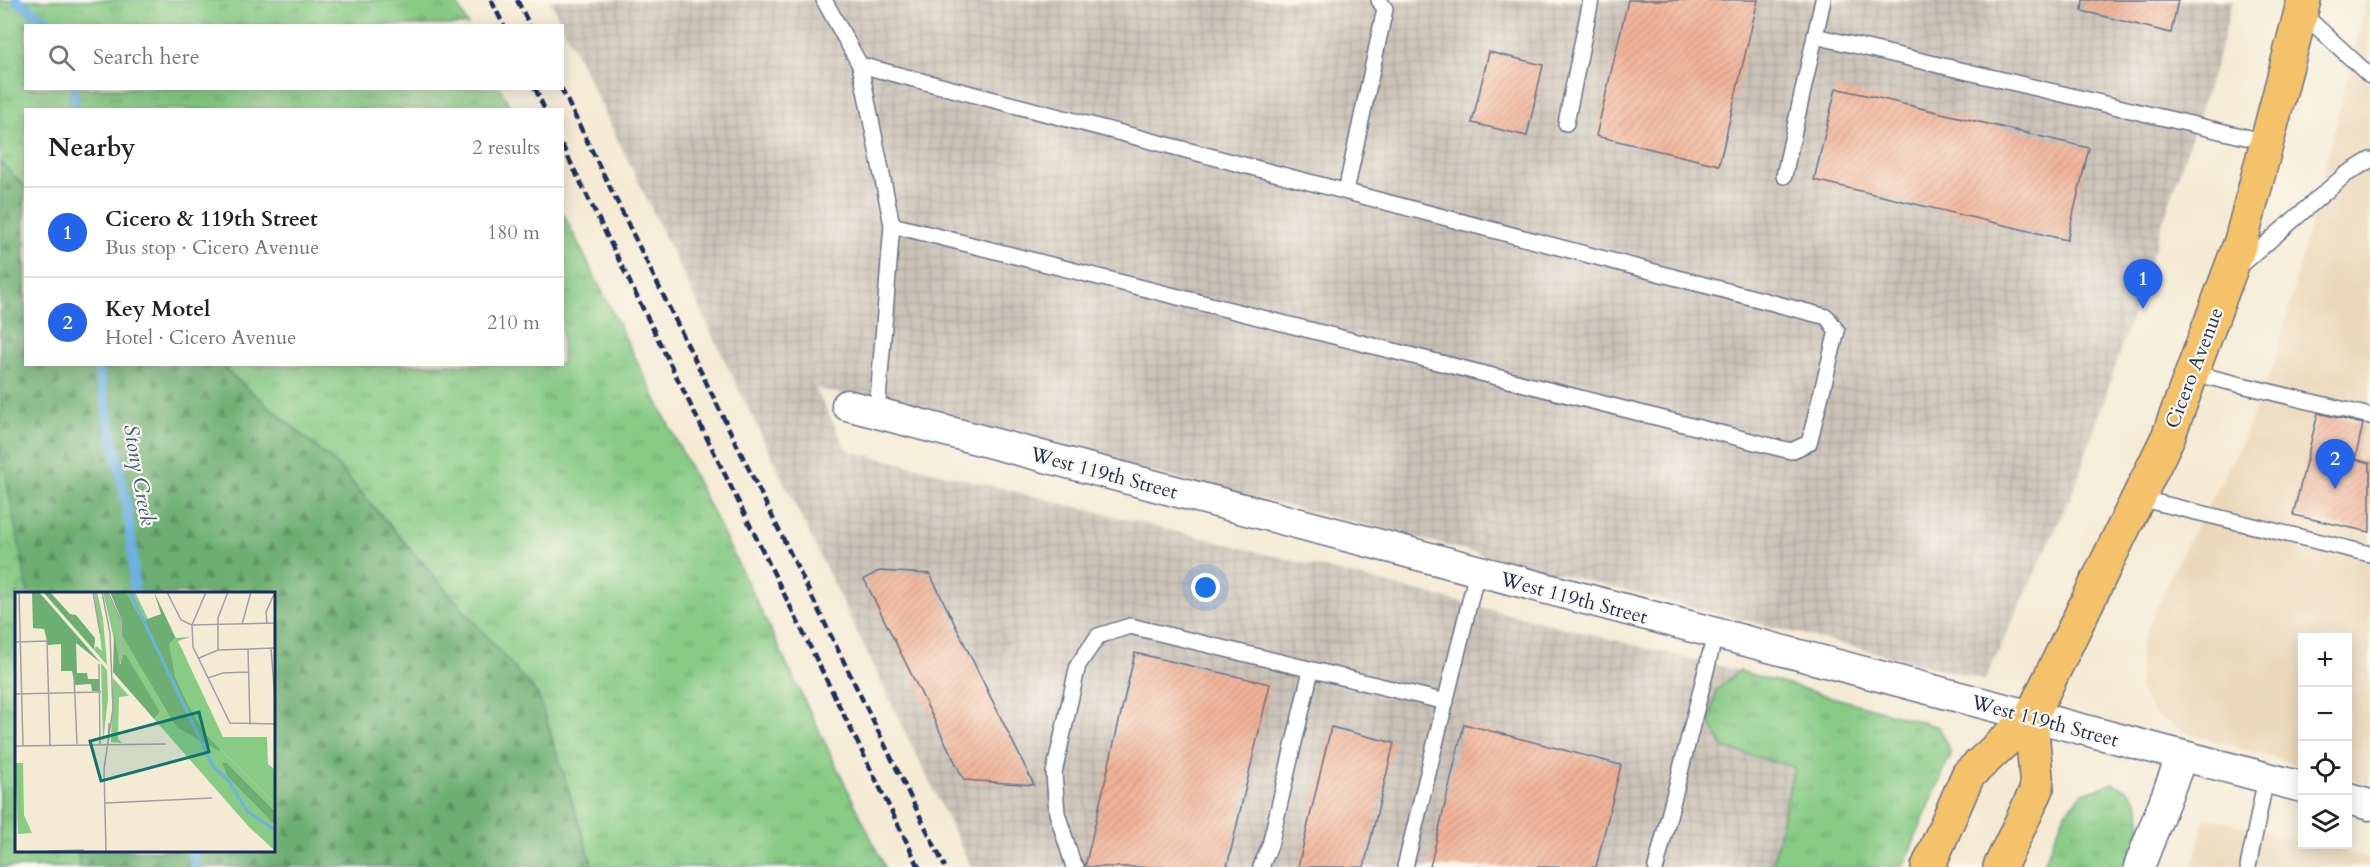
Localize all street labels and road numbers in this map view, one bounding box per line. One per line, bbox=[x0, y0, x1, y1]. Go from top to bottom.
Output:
street label: Cicero Avenue bbox=[2159, 304, 2229, 432]
street label: West 119th Street bbox=[1027, 440, 1181, 506]
street label: West 119th Street bbox=[1497, 565, 1651, 631]
street label: West 119th Street bbox=[1968, 688, 2122, 754]

